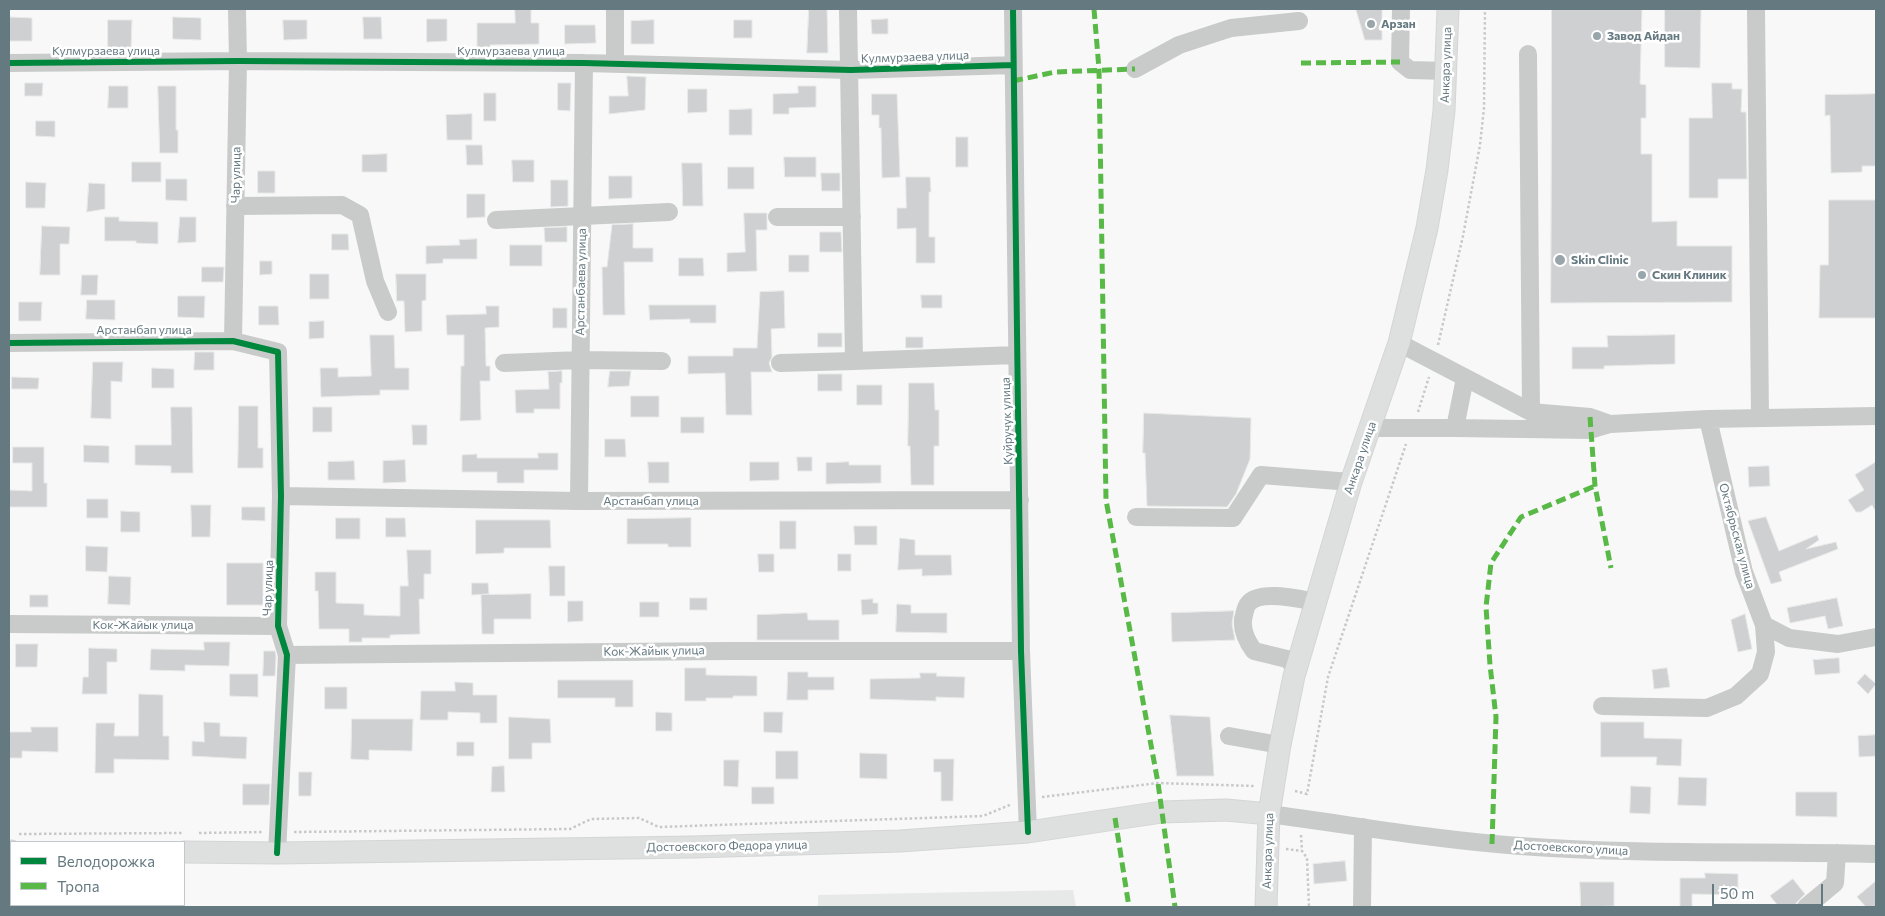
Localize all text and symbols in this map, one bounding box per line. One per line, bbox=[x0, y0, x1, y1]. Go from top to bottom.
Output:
place label: Арзан bbox=[1381, 17, 1416, 31]
marker: Арзан bbox=[1365, 18, 1377, 30]
street label: Анкара улица bbox=[1437, 27, 1455, 103]
place label: Завод Айдан bbox=[1607, 29, 1680, 43]
marker: Завод Айдан bbox=[1591, 30, 1603, 42]
street label: Кулмурзаева улица bbox=[52, 44, 160, 58]
street label: Кулмурзаева улица bbox=[457, 44, 565, 58]
street label: Кулмурзаева улица bbox=[861, 48, 969, 66]
street label: Чар улица bbox=[228, 147, 244, 203]
street label: Арстанбаева улица bbox=[573, 228, 589, 336]
marker: Skin Clinic bbox=[1553, 253, 1567, 267]
place label: Skin Clinic bbox=[1571, 253, 1629, 267]
place label: Скин Клиник bbox=[1652, 268, 1727, 282]
marker: Скин Клиник bbox=[1636, 269, 1648, 281]
street label: Арстанбап улица bbox=[96, 323, 192, 337]
street label: Куйручук улица bbox=[998, 377, 1016, 465]
street label: Анкара улица bbox=[1341, 420, 1379, 496]
street label: Октябрьская улица bbox=[1716, 482, 1758, 590]
street label: Арстанбап улица bbox=[603, 494, 699, 508]
street label: Чар улица bbox=[260, 560, 276, 616]
street label: Кок-Жайык улица bbox=[92, 618, 194, 632]
street label: Кок-Жайык улица bbox=[603, 643, 705, 659]
street label: Анкара улица bbox=[1259, 813, 1277, 889]
street label: Достоевского Федора улица bbox=[646, 837, 808, 855]
street label: Достоевского улица bbox=[1513, 838, 1629, 858]
legend bbox=[10, 841, 185, 906]
text: Велодорожка bbox=[57, 852, 155, 870]
scale bar bbox=[1715, 874, 1826, 906]
text: Тропа bbox=[57, 877, 99, 895]
text: 50 m bbox=[1720, 884, 1754, 902]

